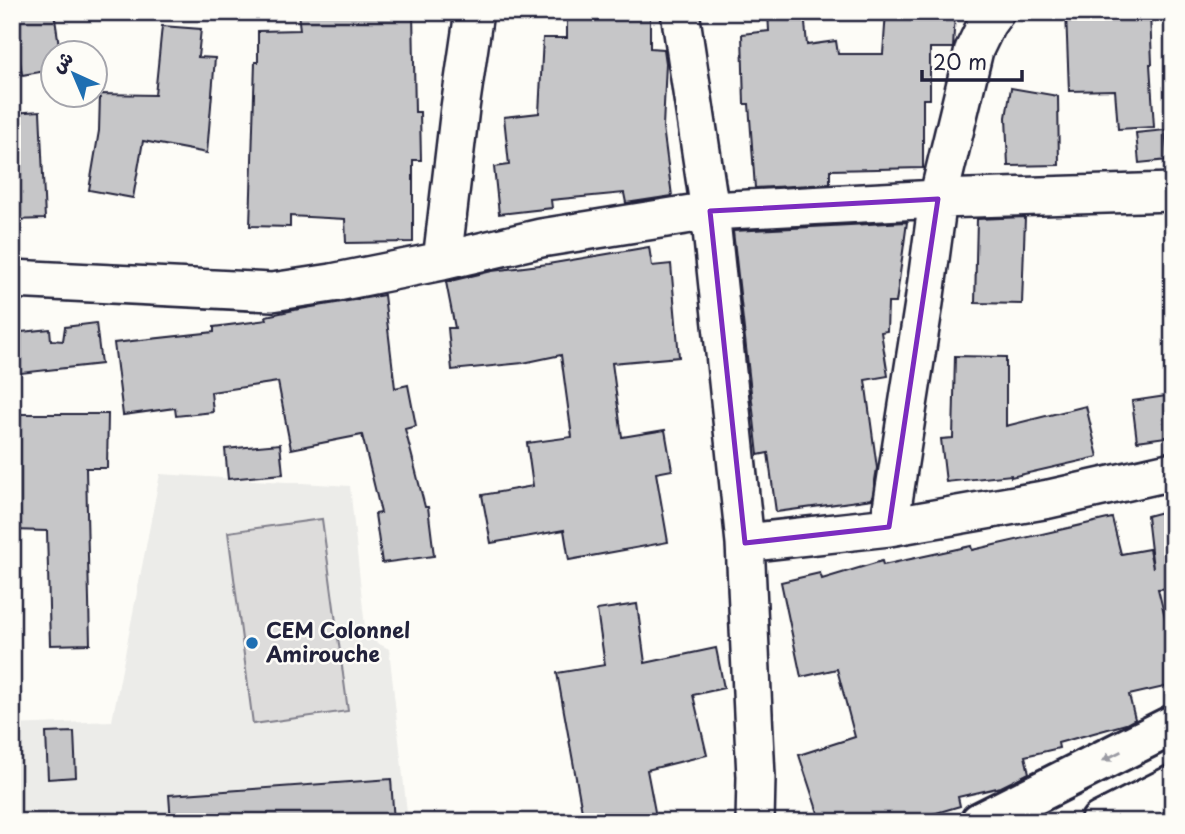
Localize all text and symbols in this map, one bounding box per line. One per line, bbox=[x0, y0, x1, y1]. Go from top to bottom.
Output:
north arrow bbox=[38, 38, 108, 108]
scale bar bbox=[922, 38, 1022, 82]
text: ش bbox=[44, 44, 79, 78]
text: 20 m bbox=[933, 45, 987, 77]
place label: CEM Colonnel Amirouche bbox=[265, 613, 410, 669]
marker: CEM Colonnel Amirouche bbox=[244, 635, 260, 651]
one-way arrow bbox=[1102, 750, 1122, 761]

